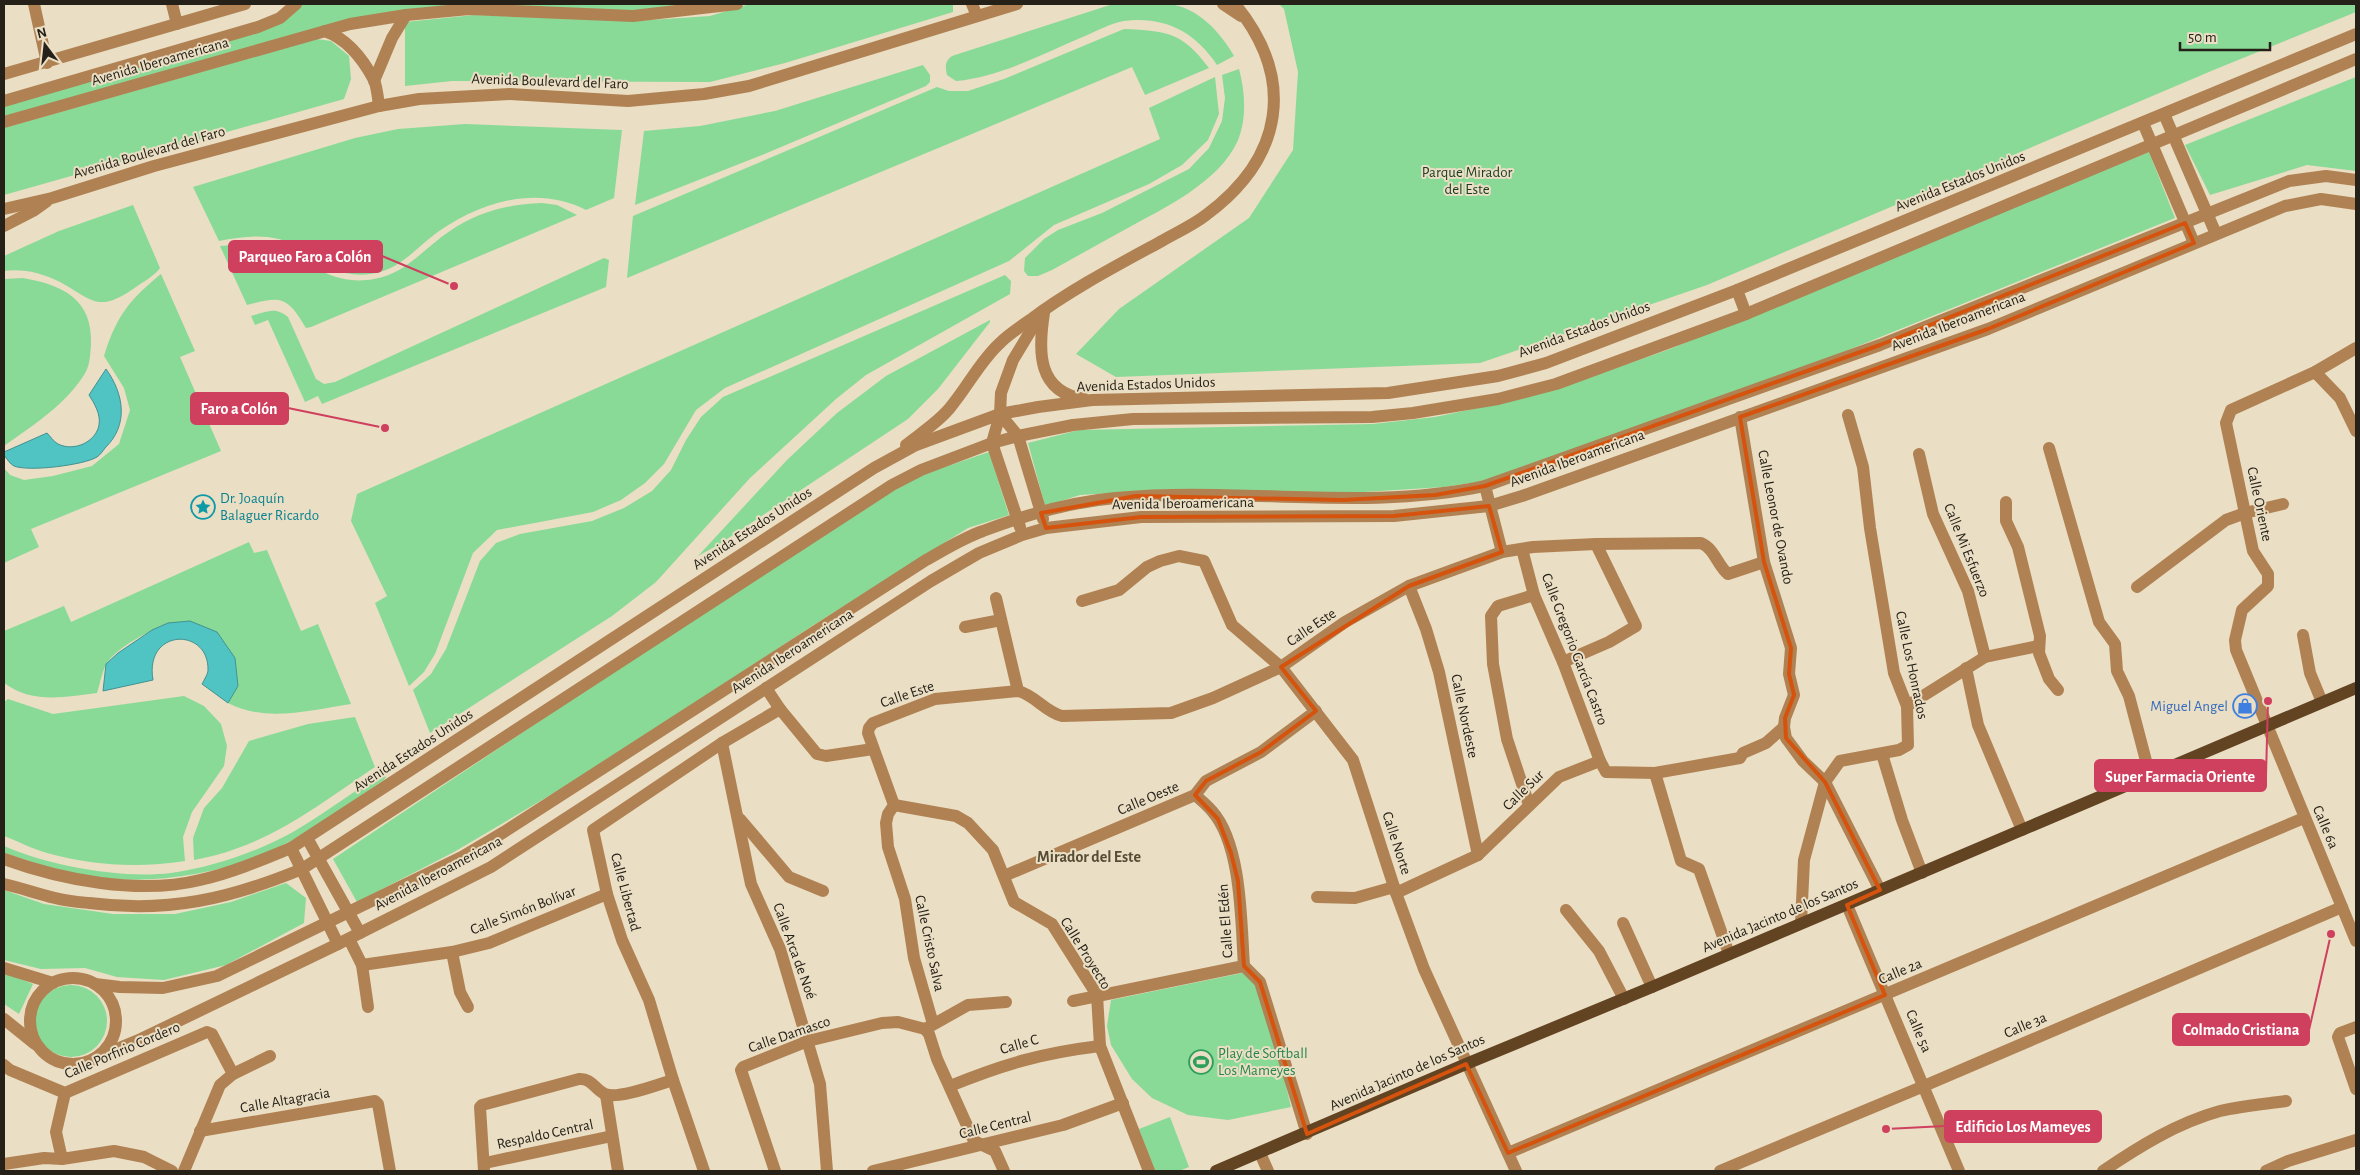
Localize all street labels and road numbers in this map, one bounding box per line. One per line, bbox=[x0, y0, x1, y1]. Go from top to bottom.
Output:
street label: Avenida Iberoamericana bbox=[90, 35, 231, 88]
street label: Avenida Boulevard del Faro bbox=[471, 71, 629, 92]
street label: Avenida Boulevard del Faro bbox=[71, 124, 227, 181]
street label: Avenida Estados Unidos bbox=[1893, 149, 2027, 214]
street label: Avenida Iberoamericana bbox=[1889, 289, 2027, 354]
street label: Avenida Estados Unidos bbox=[1516, 299, 1652, 360]
street label: Avenida Estados Unidos bbox=[1076, 375, 1216, 394]
street label: Avenida Iberoamericana bbox=[1508, 427, 1647, 490]
street label: Calle Leonor de Ovando bbox=[1755, 449, 1796, 585]
street label: Calle Oriente bbox=[2244, 466, 2275, 543]
street label: Avenida Estados Unidos bbox=[690, 484, 815, 573]
street label: Avenida Iberoamericana bbox=[1112, 495, 1254, 512]
street label: Calle Mi Esfuerzo bbox=[1941, 501, 1992, 599]
street label: Calle Gregorio García Castro bbox=[1539, 571, 1610, 727]
street label: Avenida Iberoamericana bbox=[729, 606, 856, 696]
street label: Calle Este bbox=[1284, 606, 1339, 649]
street label: Calle Los Honrados bbox=[1893, 610, 1930, 720]
street label: Calle Nordeste bbox=[1448, 673, 1481, 759]
street label: Calle Este bbox=[878, 678, 936, 711]
street label: Avenida Estados Unidos bbox=[351, 706, 476, 795]
street label: Calle Sur bbox=[1500, 767, 1547, 813]
street label: Calle Oeste bbox=[1115, 779, 1181, 818]
street label: Calle 6a bbox=[2310, 803, 2341, 851]
street label: Calle Norte bbox=[1379, 810, 1414, 876]
street label: Avenida Iberoamericana bbox=[372, 833, 505, 913]
street label: Calle Libertad bbox=[608, 851, 643, 933]
street label: Avenida Jacinto de los Santos bbox=[1700, 876, 1860, 955]
street label: Calle Simón Bolívar bbox=[468, 883, 578, 938]
street label: Calle El Edén bbox=[1215, 883, 1236, 958]
street label: Calle Cristo Salva bbox=[912, 894, 947, 993]
street label: Calle Arca de Noé bbox=[770, 901, 819, 1001]
street label: Calle Proyecto bbox=[1058, 915, 1114, 992]
street label: Calle 2a bbox=[1876, 956, 1924, 987]
street label: Calle 5a bbox=[1903, 1008, 1934, 1055]
street label: Calle 3a bbox=[2002, 1010, 2049, 1041]
street label: Calle Damasco bbox=[746, 1013, 832, 1056]
street label: Calle Porfirio Cordero bbox=[62, 1019, 182, 1082]
street label: Avenida Jacinto de los Santos bbox=[1327, 1031, 1487, 1113]
street label: Calle C bbox=[998, 1032, 1040, 1057]
street label: Calle Altagracia bbox=[239, 1085, 331, 1116]
street label: Calle Central bbox=[957, 1109, 1033, 1142]
street label: Respaldo Central bbox=[495, 1117, 595, 1152]

